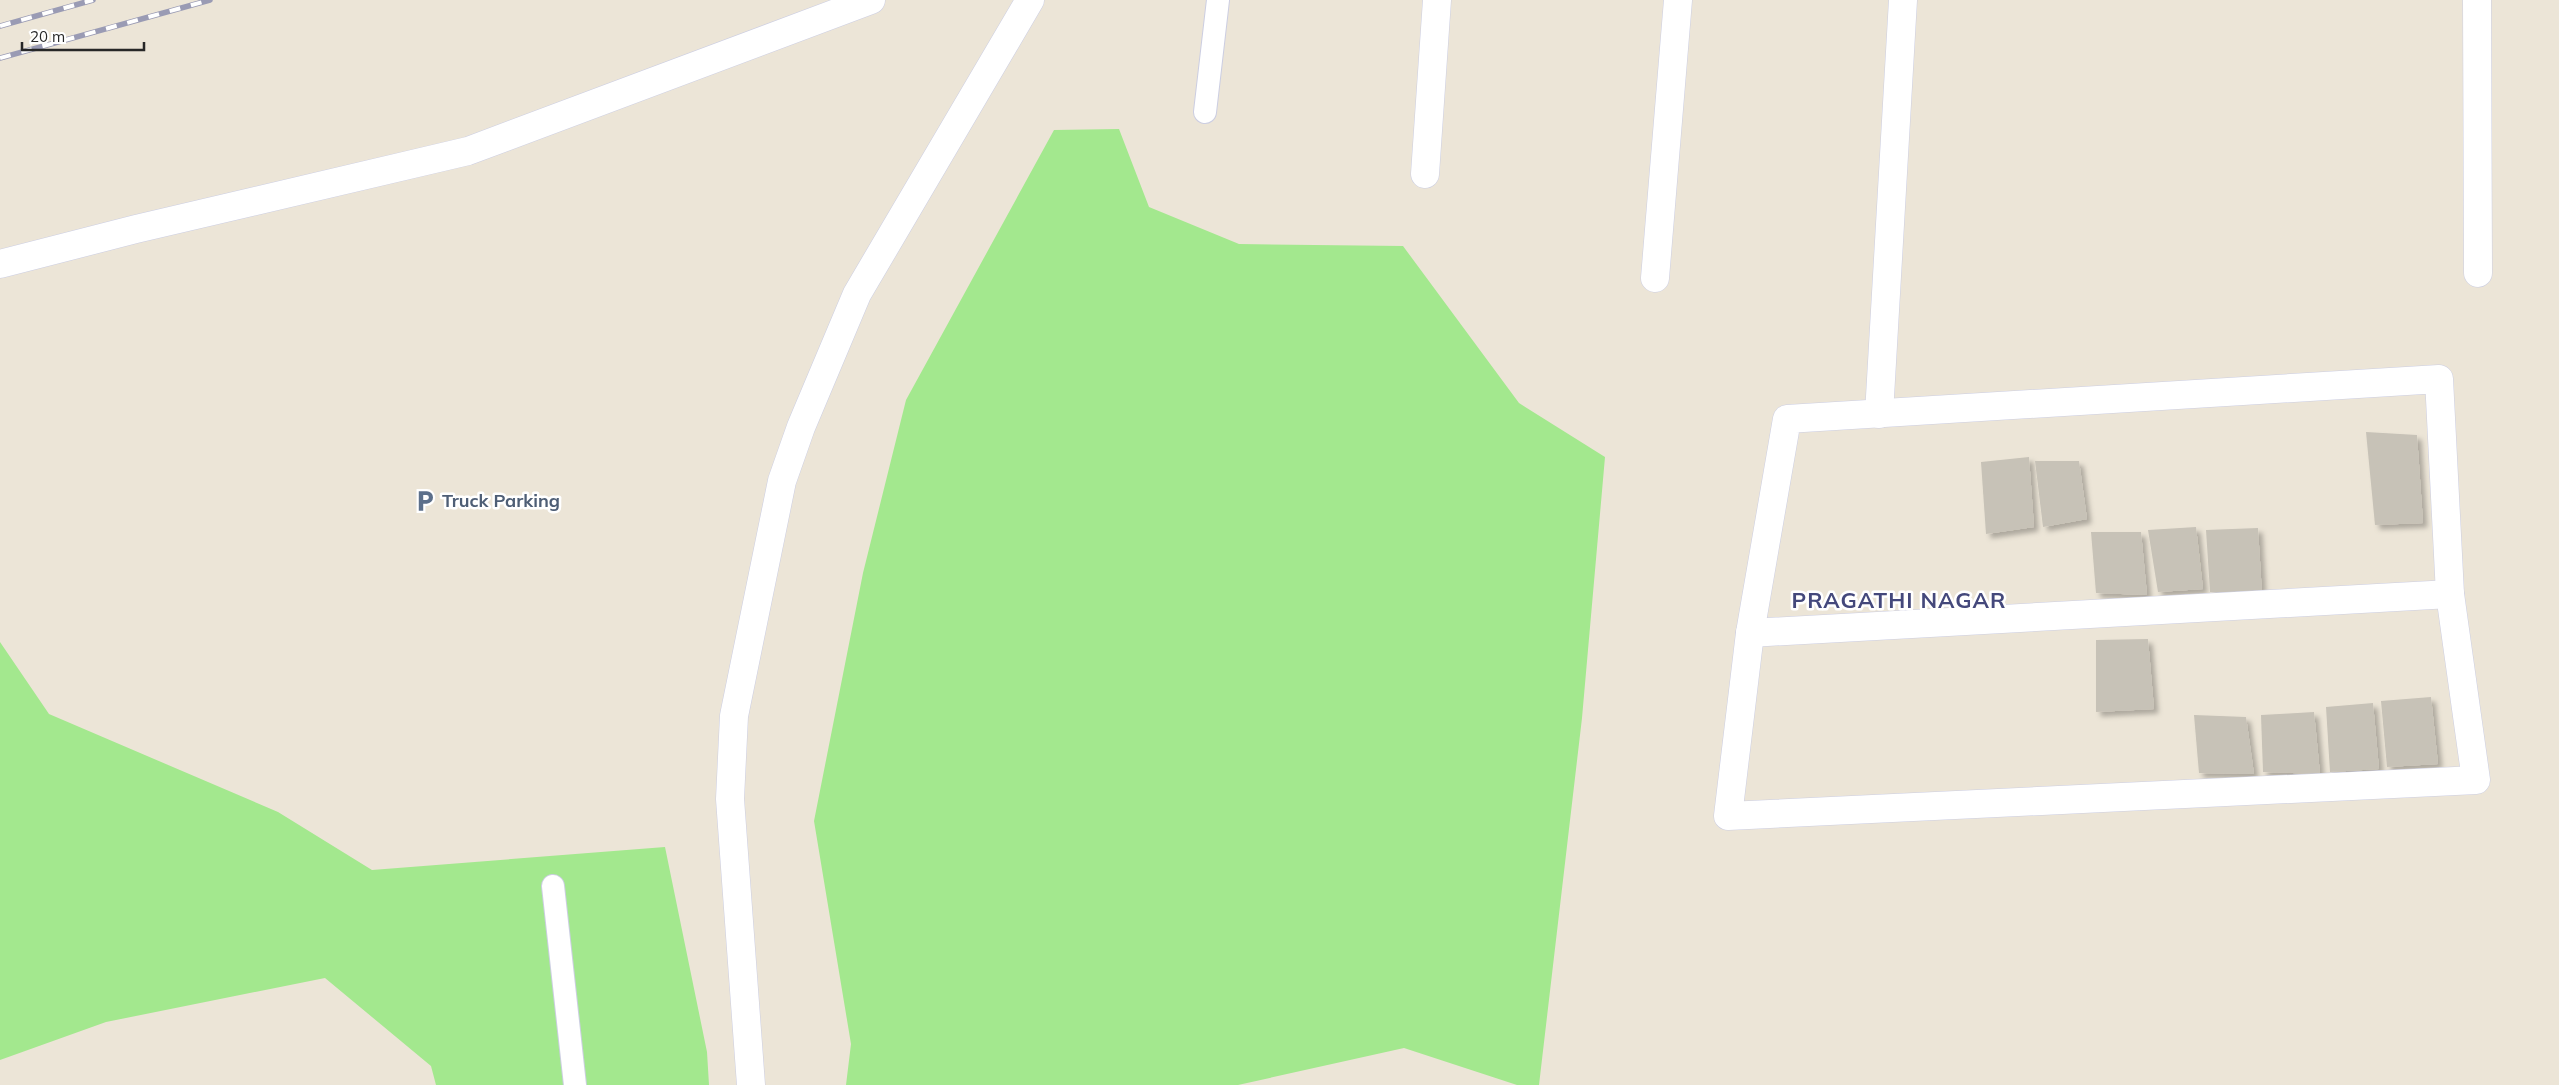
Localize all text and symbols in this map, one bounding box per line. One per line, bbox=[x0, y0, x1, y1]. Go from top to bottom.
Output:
scale bar bbox=[22, 20, 145, 52]
text: 20 m bbox=[30, 27, 65, 46]
parking icon: Truck Parking bbox=[412, 488, 438, 514]
place label: Truck Parking bbox=[442, 489, 560, 512]
district label: PRAGATHI NAGAR bbox=[1792, 586, 2006, 614]

